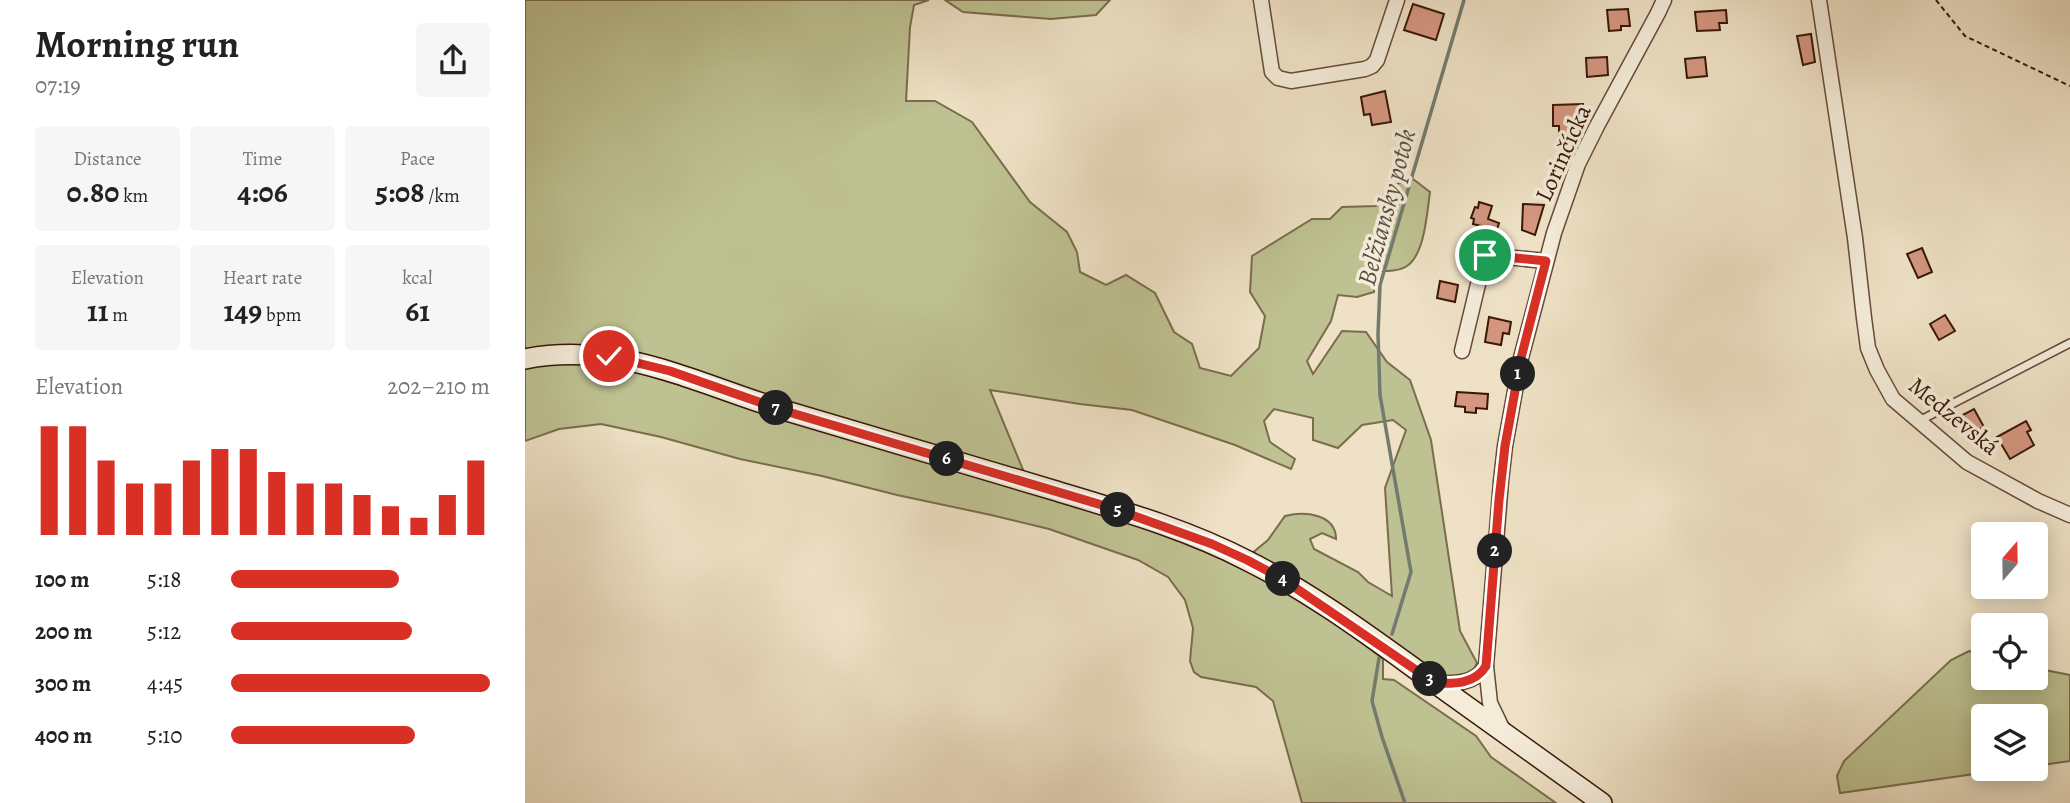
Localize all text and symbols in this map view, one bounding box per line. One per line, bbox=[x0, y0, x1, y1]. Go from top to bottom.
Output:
text: Morning run bbox=[35, 18, 239, 70]
button: share bbox=[416, 23, 490, 97]
text: 07:19 bbox=[35, 70, 81, 101]
street label: Lorinčícka bbox=[1527, 99, 1599, 207]
water label: Belžiansky potok bbox=[1349, 125, 1424, 289]
text: Distance bbox=[73, 146, 142, 172]
text: Time bbox=[243, 146, 282, 172]
text: Pace bbox=[400, 146, 435, 172]
text: 0.80 bbox=[67, 172, 119, 212]
text: 4:06 bbox=[237, 172, 288, 212]
text: 5:08 bbox=[375, 172, 425, 212]
text: km bbox=[119, 183, 148, 209]
text: /km bbox=[425, 183, 460, 209]
pin bbox=[1455, 225, 1515, 285]
icon: arrive bbox=[1466, 236, 1504, 274]
text: Elevation bbox=[71, 265, 144, 291]
text: Heart rate bbox=[223, 265, 302, 291]
text: kcal bbox=[402, 265, 433, 291]
text: 11 bbox=[87, 291, 108, 331]
text: 149 bbox=[224, 291, 262, 331]
text: 61 bbox=[405, 291, 430, 331]
text: m bbox=[108, 302, 128, 328]
text: bpm bbox=[262, 302, 302, 328]
pin bbox=[579, 326, 639, 386]
icon: check bbox=[590, 337, 628, 375]
pin: 1 bbox=[1501, 356, 1535, 392]
text: 1 bbox=[1514, 360, 1521, 386]
street label: Medzevská bbox=[1902, 370, 2007, 463]
text: Elevation bbox=[35, 371, 123, 402]
text: 202–210 m bbox=[387, 371, 490, 402]
pin: 7 bbox=[758, 390, 793, 426]
text: 7 bbox=[771, 394, 780, 420]
pin: 6 bbox=[929, 442, 965, 476]
text: 6 bbox=[942, 445, 951, 471]
pin: 5 bbox=[1101, 492, 1135, 528]
text: 5 bbox=[1113, 496, 1122, 522]
north arrow bbox=[1971, 522, 2047, 598]
map controls bbox=[1971, 522, 2048, 781]
pin: 2 bbox=[1478, 534, 1513, 568]
text: 2 bbox=[1490, 537, 1499, 563]
pin: 4 bbox=[1265, 562, 1301, 596]
text: 100 m bbox=[35, 564, 90, 595]
text: 5:18 bbox=[147, 564, 181, 595]
text: 4 bbox=[1278, 565, 1287, 591]
button: locate bbox=[1971, 613, 2048, 690]
text: 200 m bbox=[35, 616, 93, 647]
text: 5:12 bbox=[147, 616, 181, 647]
pin: 3 bbox=[1413, 662, 1447, 696]
text: 3 bbox=[1425, 665, 1434, 691]
text: 300 m bbox=[35, 668, 91, 699]
text: 4:45 bbox=[147, 668, 183, 699]
button: layers bbox=[1971, 704, 2048, 781]
text: 400 m bbox=[35, 720, 92, 751]
text: 5:10 bbox=[147, 720, 183, 751]

